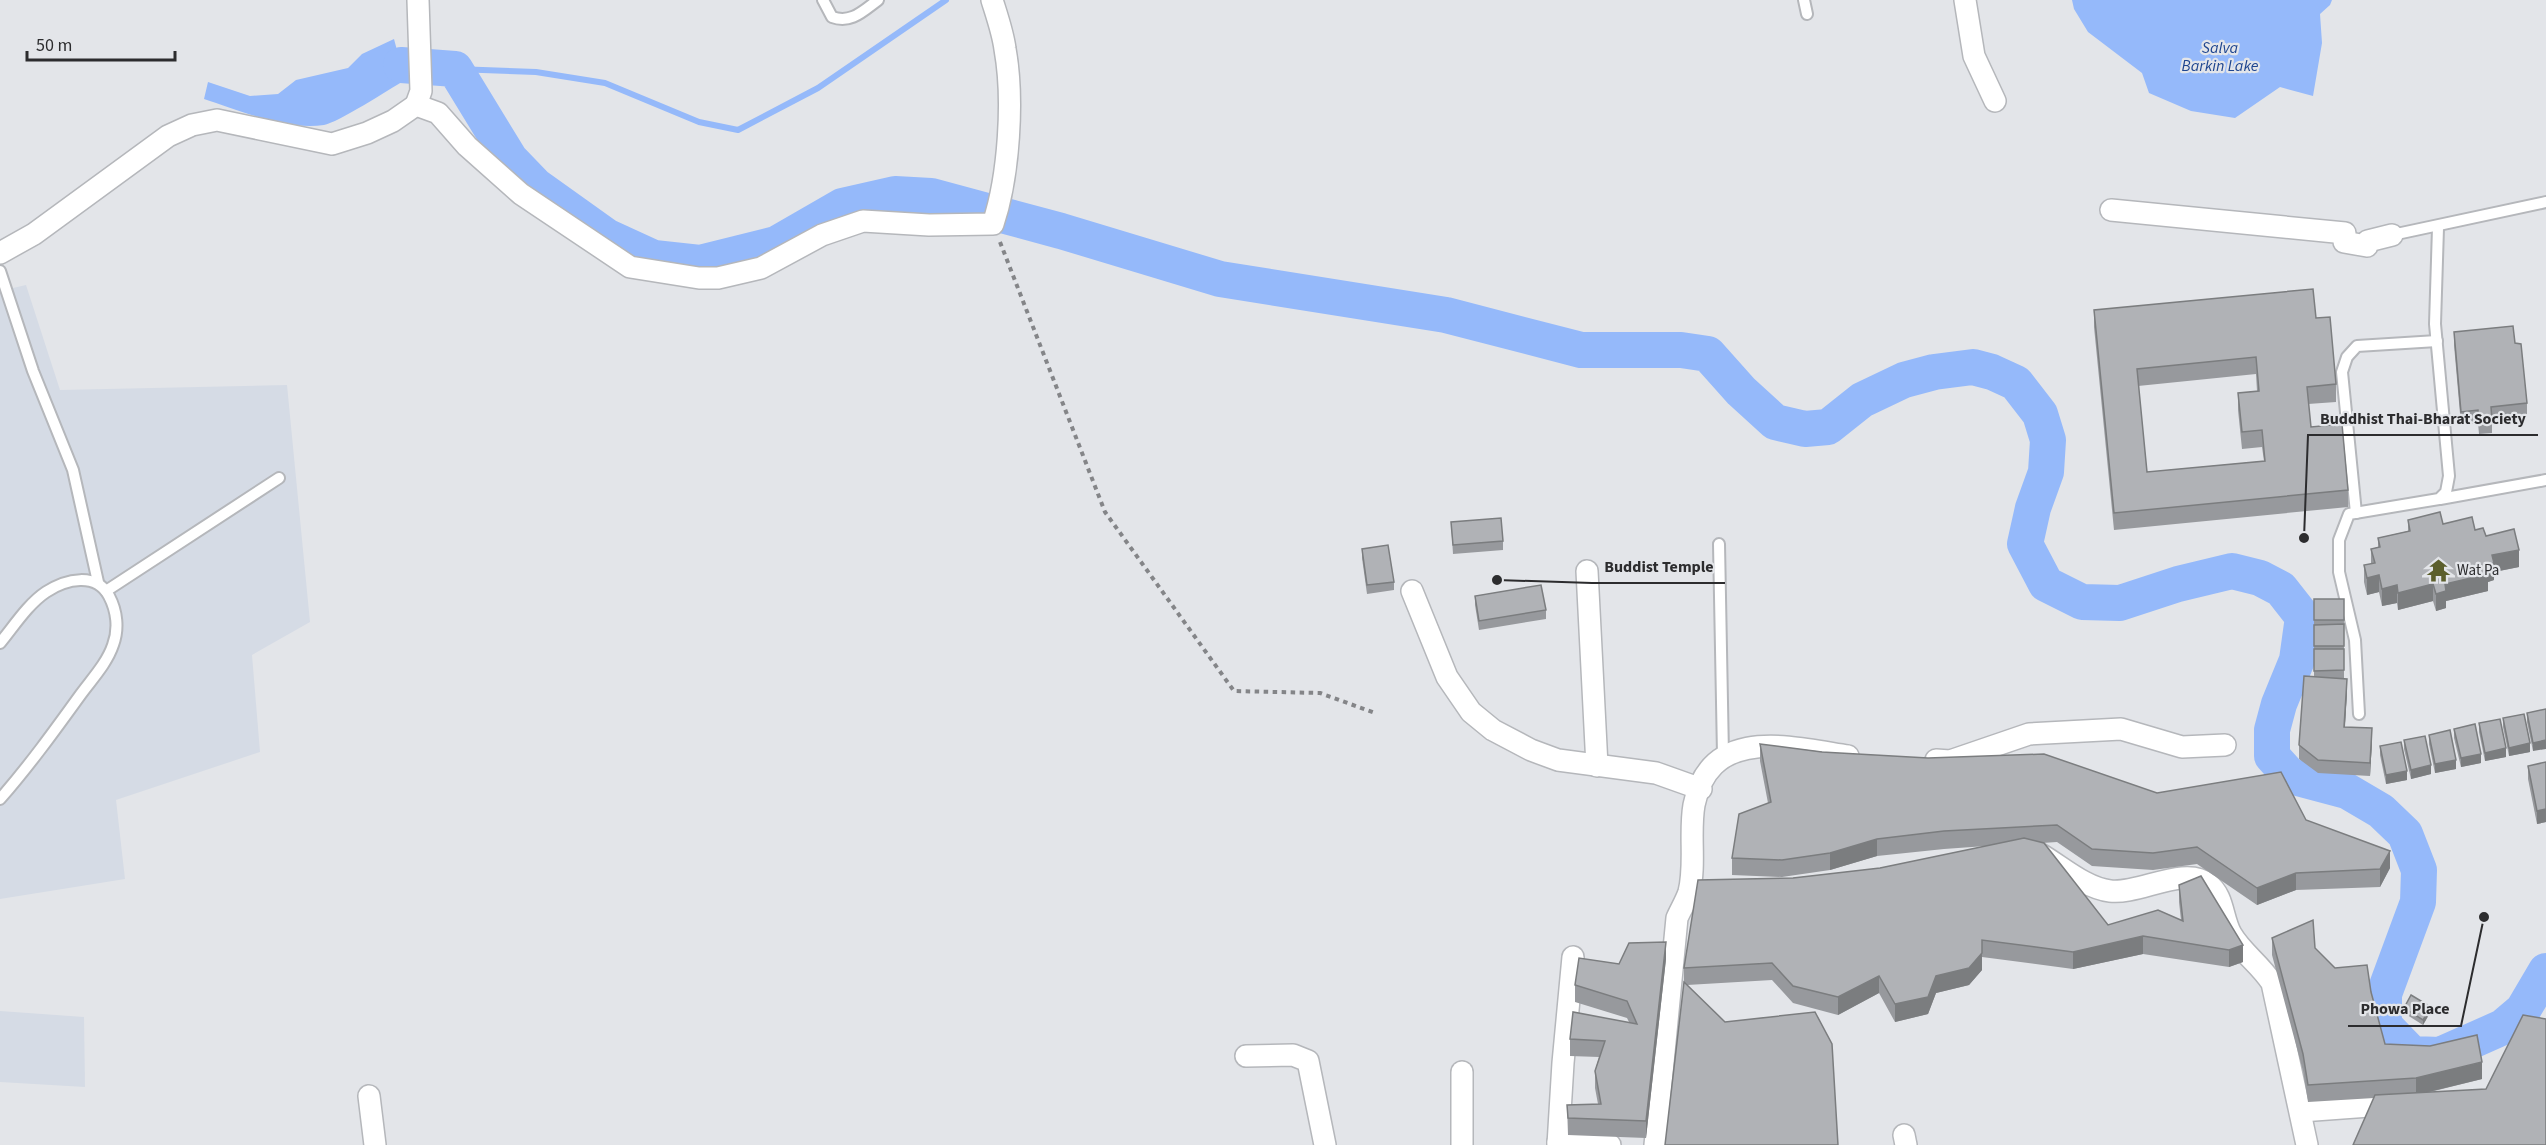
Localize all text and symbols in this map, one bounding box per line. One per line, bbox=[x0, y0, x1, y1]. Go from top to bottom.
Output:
scale bar bbox=[27, 24, 176, 62]
text: 50 m bbox=[36, 33, 72, 58]
water label: Salva Barkin Lake bbox=[2182, 37, 2259, 77]
callout: Buddhist Thai-Bharat Society bbox=[2308, 401, 2538, 435]
text: Buddhist Thai-Bharat Society bbox=[2320, 408, 2527, 430]
callout: Buddist Temple bbox=[1592, 549, 1725, 583]
text: Buddist Temple bbox=[1604, 556, 1714, 578]
temple icon: Wat Pa bbox=[2426, 557, 2452, 583]
place label: Wat Pa bbox=[2457, 560, 2499, 581]
callout: Phowa Place bbox=[2348, 992, 2461, 1026]
text: Phowa Place bbox=[2360, 998, 2450, 1020]

